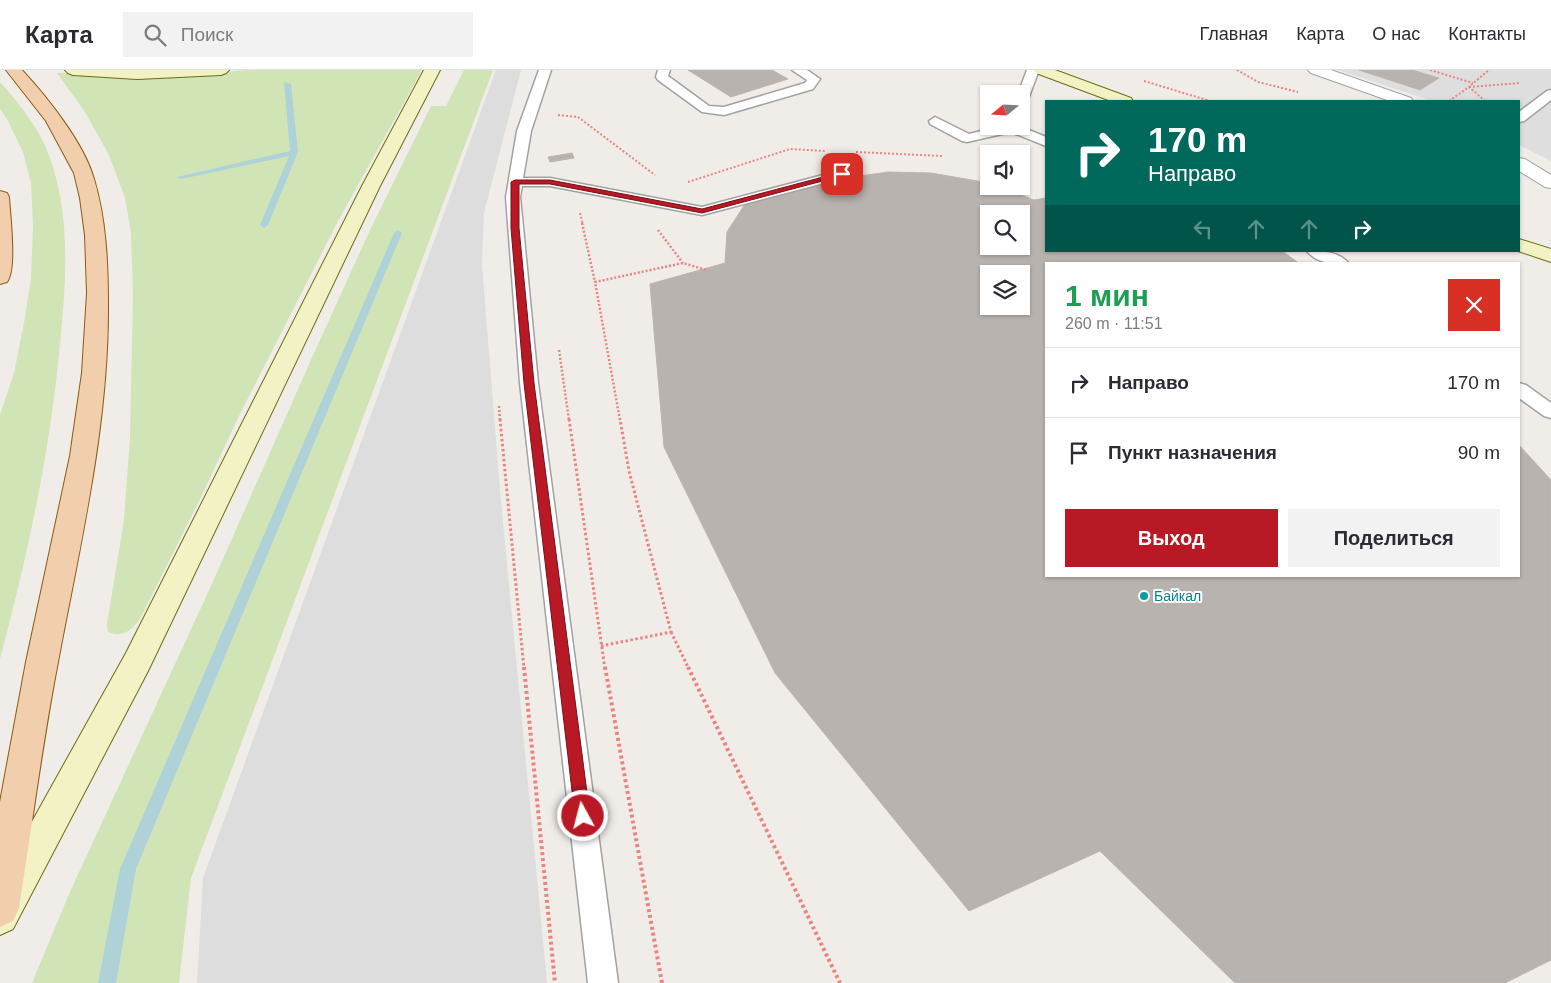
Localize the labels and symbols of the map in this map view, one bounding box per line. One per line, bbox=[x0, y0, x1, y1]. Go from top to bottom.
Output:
north arrow bbox=[980, 85, 1030, 135]
pin bbox=[821, 153, 863, 195]
place label: Байкал bbox=[1154, 588, 1201, 604]
marker: Байкал bbox=[1138, 590, 1150, 602]
position arrow bbox=[556, 789, 608, 841]

